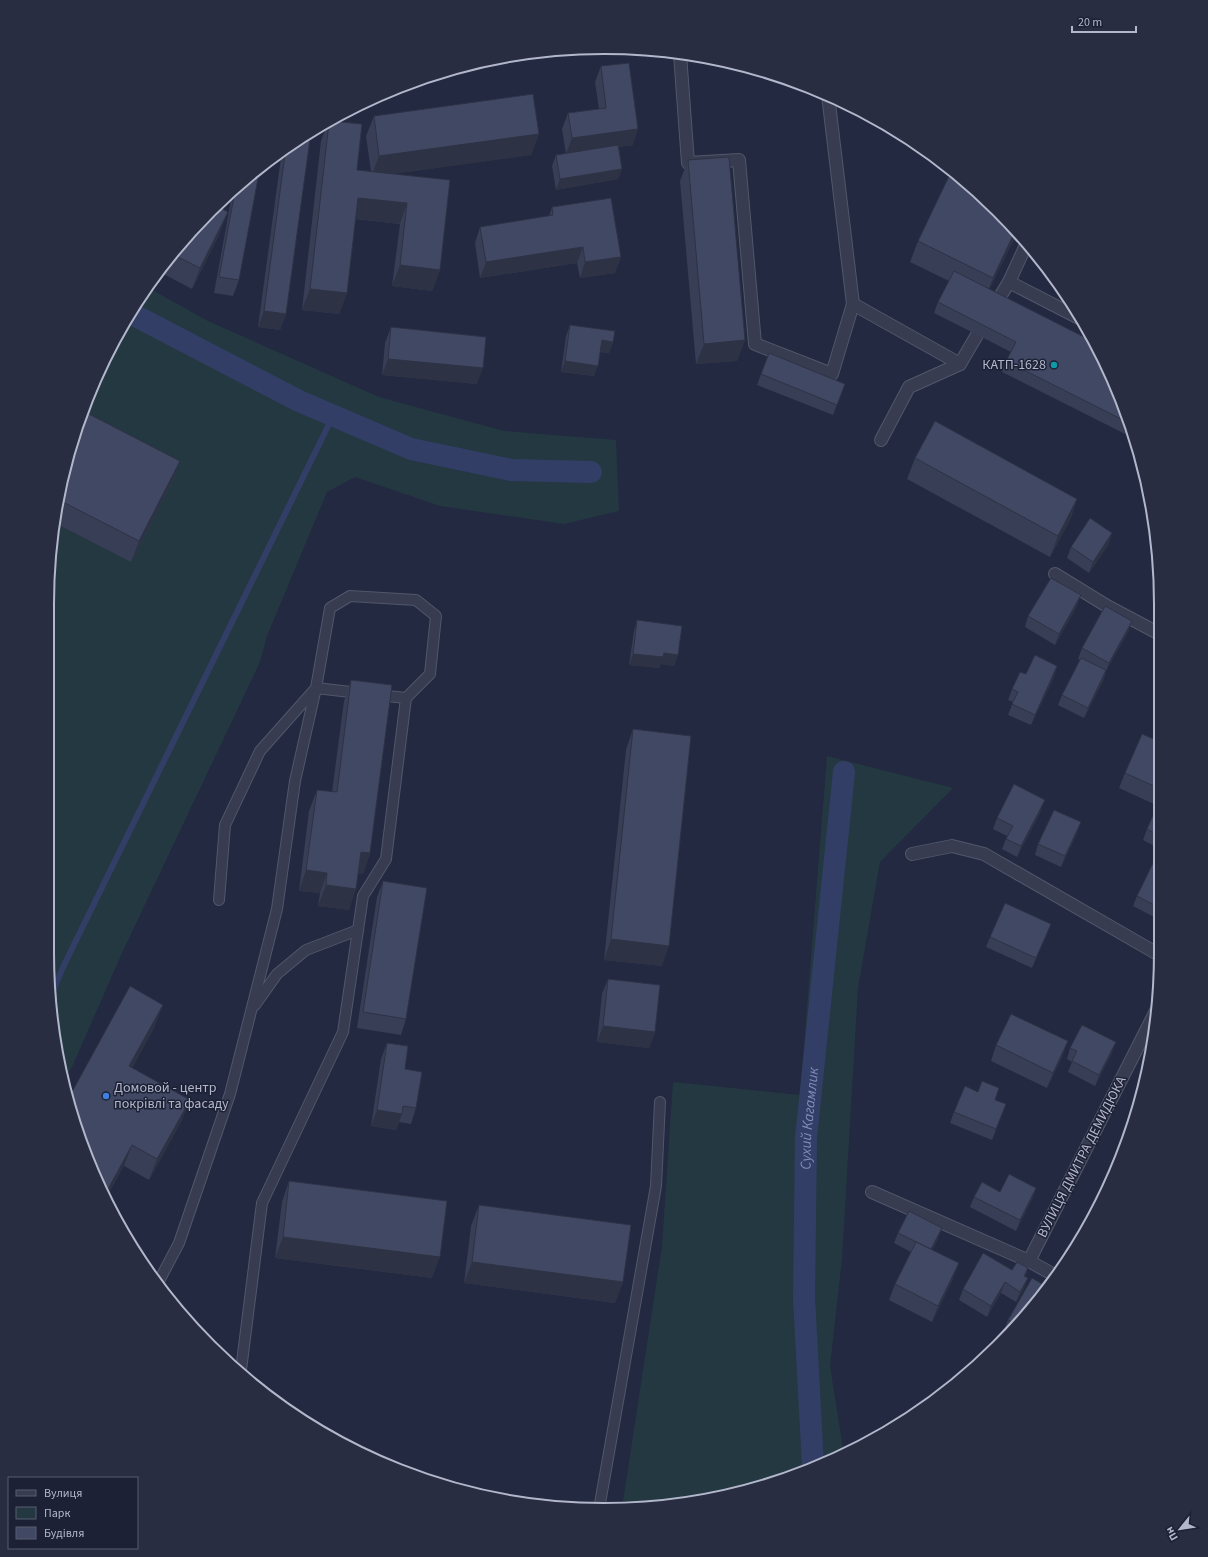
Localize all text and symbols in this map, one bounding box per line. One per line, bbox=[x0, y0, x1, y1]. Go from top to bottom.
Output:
scale bar bbox=[1072, 8, 1136, 34]
text: 20 m bbox=[1078, 14, 1102, 31]
place label: КАТП-1628 bbox=[982, 355, 1046, 375]
marker: КАТП-1628 bbox=[1049, 360, 1059, 370]
water label: Сухий Кагамлик bbox=[795, 1065, 824, 1170]
street label: ВУЛИЦЯ ДМИТРА ДЕМИДЮКА bbox=[1033, 1073, 1132, 1241]
place label: Домовой - центр покрівлі та фасаду bbox=[114, 1078, 229, 1114]
marker: Домовой - центр покрівлі та фасаду bbox=[101, 1091, 111, 1101]
legend bbox=[8, 1477, 138, 1549]
text: Вулиця bbox=[44, 1485, 82, 1502]
text: Парк bbox=[44, 1505, 70, 1522]
north arrow bbox=[1160, 1509, 1200, 1549]
text: Пн bbox=[1162, 1524, 1182, 1543]
text: Будівля bbox=[44, 1525, 84, 1542]

